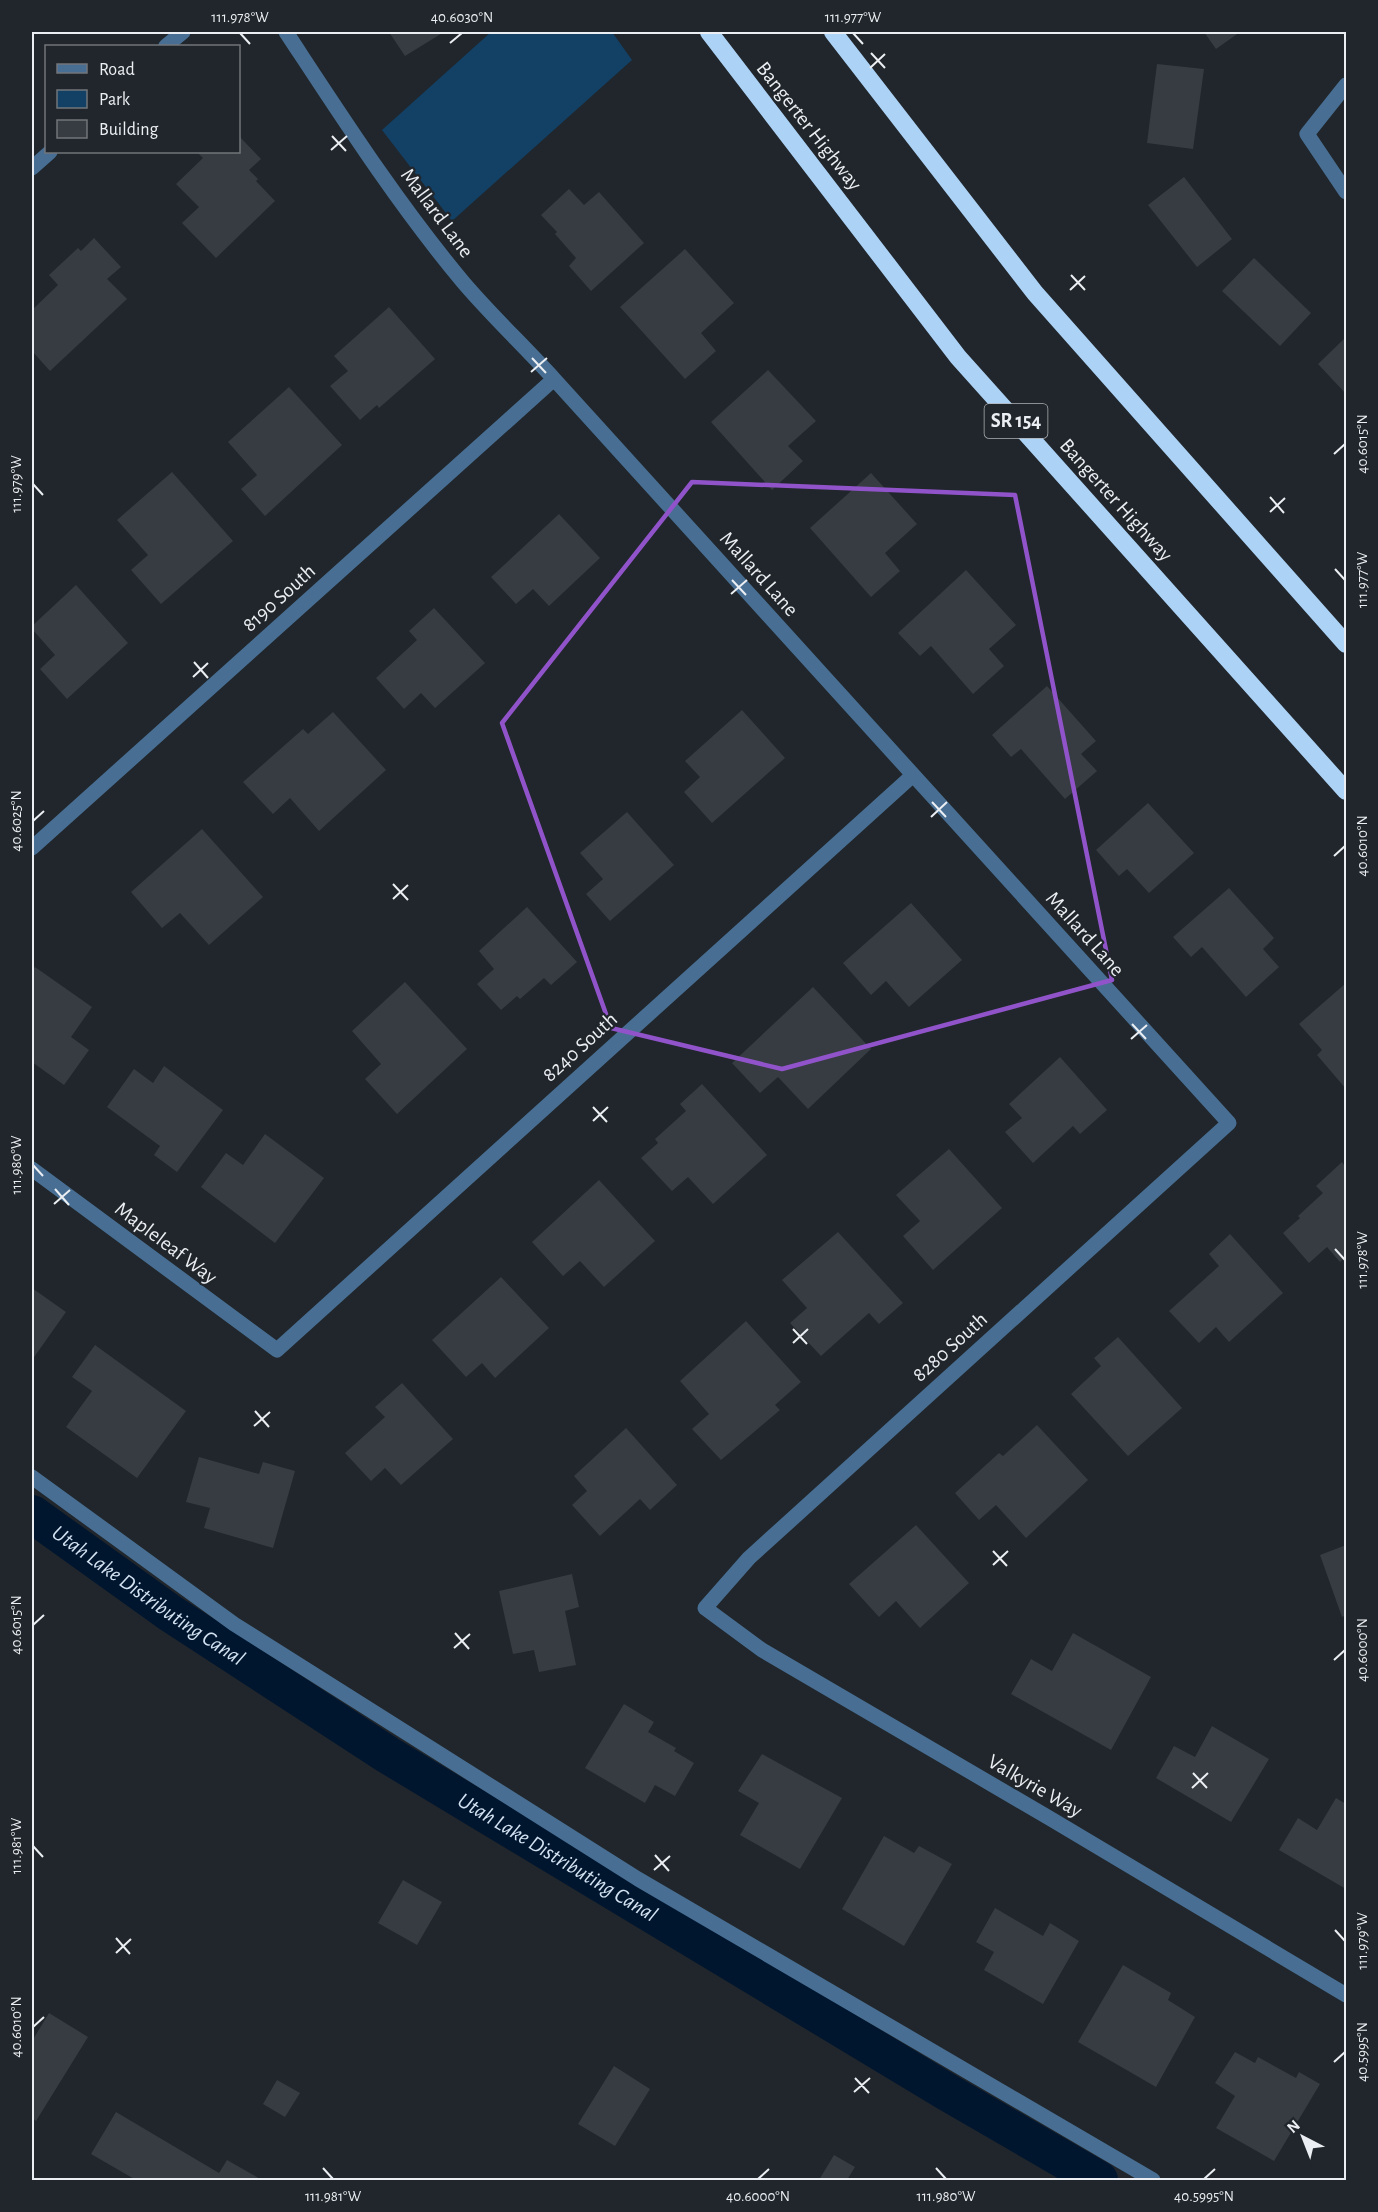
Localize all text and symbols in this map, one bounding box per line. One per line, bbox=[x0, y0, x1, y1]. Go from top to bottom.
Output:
text: 111.978°W bbox=[211, 10, 269, 25]
text: 40.6030°N bbox=[431, 10, 493, 25]
text: 111.977°W bbox=[825, 10, 882, 25]
legend bbox=[45, 45, 240, 153]
street label: Bangerter Highway bbox=[752, 58, 866, 194]
text: Road bbox=[99, 61, 135, 79]
text: Park bbox=[99, 91, 131, 109]
text: Building bbox=[99, 121, 159, 139]
street label: Mallard Lane bbox=[397, 164, 477, 262]
road number: SR 154 bbox=[984, 404, 1048, 438]
text: 40.6015°N bbox=[1355, 414, 1370, 474]
street label: Bangerter Highway bbox=[1056, 435, 1176, 565]
text: 111.979°W bbox=[9, 455, 24, 513]
street label: Mallard Lane bbox=[716, 528, 802, 620]
text: 111.977°W bbox=[1355, 551, 1370, 608]
street label: 8190 South bbox=[239, 560, 319, 636]
text: 40.6025°N bbox=[9, 790, 24, 852]
text: 40.6010°N bbox=[1355, 815, 1370, 877]
street label: Mallard Lane bbox=[1042, 888, 1128, 980]
street label: 8240 South bbox=[539, 1008, 621, 1086]
text: 111.980°W bbox=[9, 1135, 24, 1195]
street label: Mapleleaf Way bbox=[111, 1198, 221, 1288]
text: 111.978°W bbox=[1355, 1231, 1370, 1289]
street label: 8280 South bbox=[909, 1308, 991, 1386]
water label: Utah Lake Distributing Canal bbox=[48, 1521, 249, 1669]
text: 40.6015°N bbox=[9, 1595, 24, 1655]
text: 40.6000°N bbox=[1355, 1618, 1370, 1682]
street label: Valkyrie Way bbox=[984, 1751, 1086, 1821]
water label: Utah Lake Distributing Canal bbox=[454, 1789, 661, 1926]
text: 111.981°W bbox=[9, 1817, 24, 1874]
text: 111.979°W bbox=[1355, 1912, 1370, 1970]
text: 40.6010°N bbox=[9, 1996, 24, 2058]
text: 40.5995°N bbox=[1355, 2022, 1370, 2082]
north arrow bbox=[1273, 2107, 1333, 2167]
text: N bbox=[1284, 2117, 1303, 2136]
text: 111.981°W bbox=[305, 2189, 362, 2204]
text: 40.6000°N bbox=[726, 2189, 790, 2204]
text: 111.980°W bbox=[917, 2189, 976, 2204]
text: 40.5995°N bbox=[1174, 2189, 1234, 2204]

